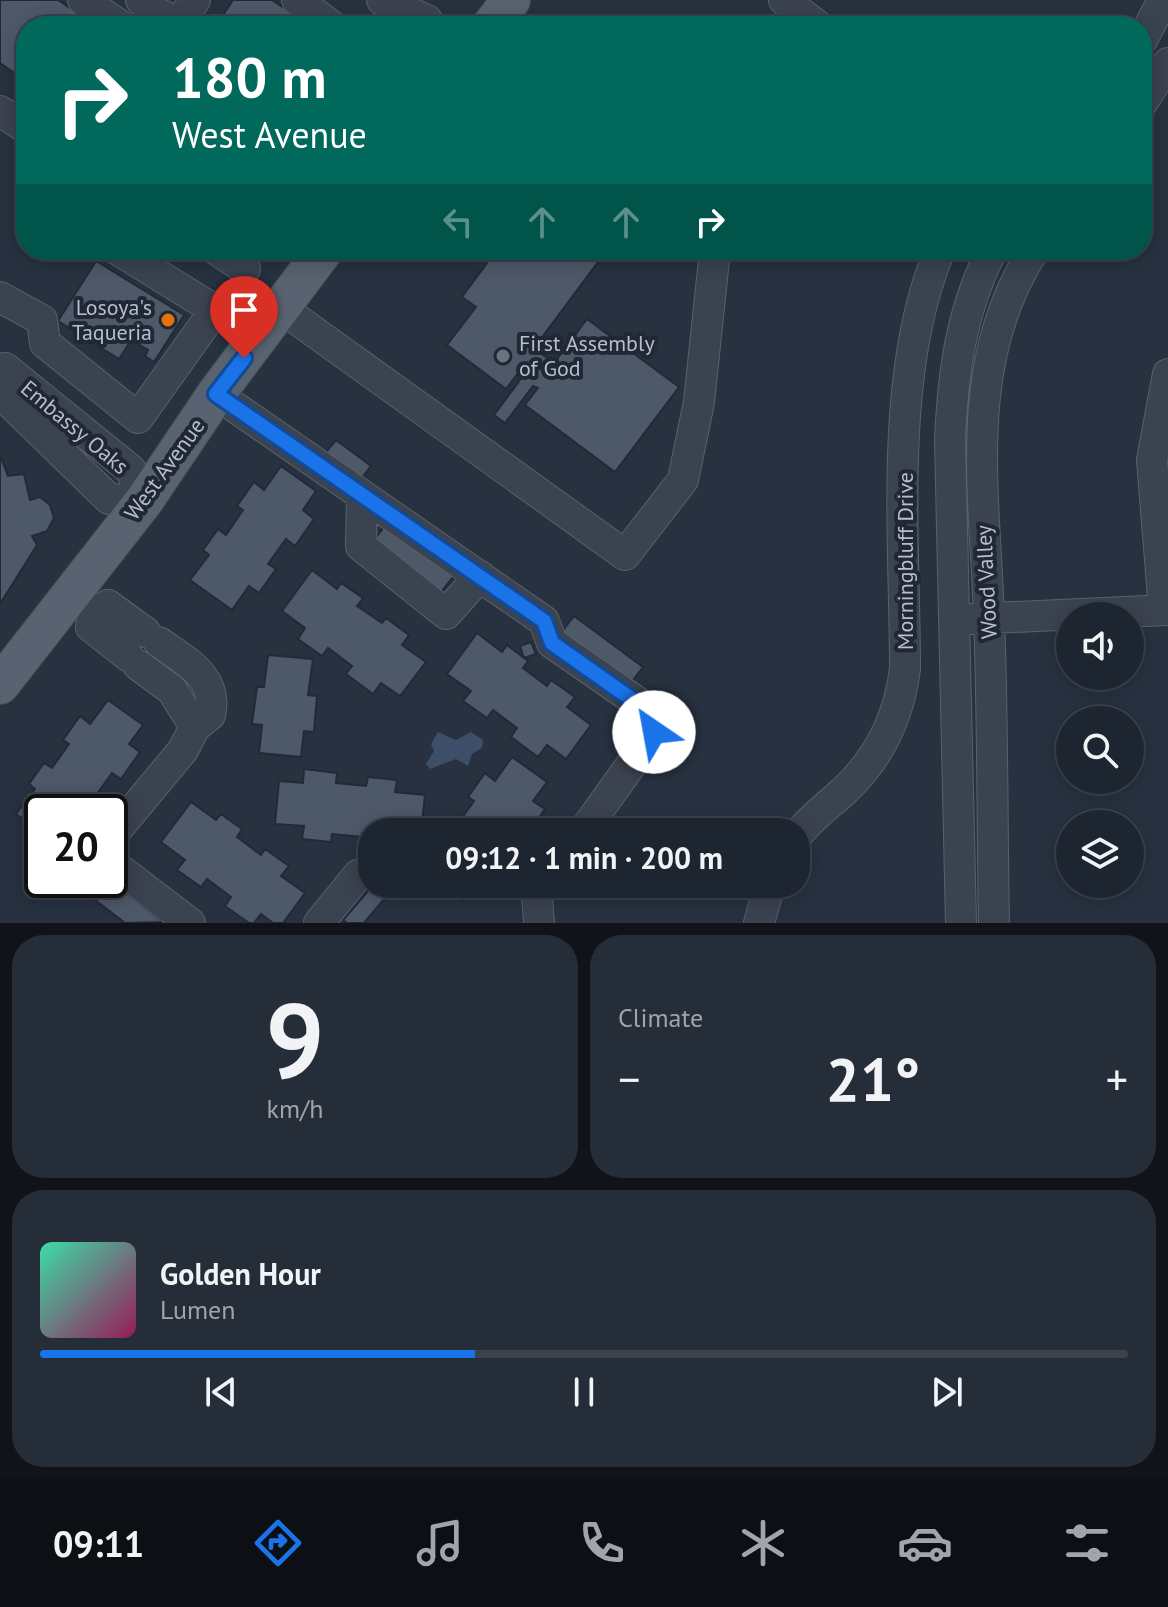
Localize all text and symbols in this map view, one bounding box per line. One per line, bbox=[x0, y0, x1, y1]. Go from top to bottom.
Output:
text: 180 m bbox=[172, 41, 327, 113]
icon: right bbox=[40, 48, 144, 152]
text: West Avenue bbox=[172, 111, 367, 158]
icon: left bbox=[436, 200, 480, 244]
icon: ahead bbox=[520, 200, 564, 244]
icon: ahead bbox=[604, 200, 648, 244]
icon: right bbox=[688, 200, 732, 244]
pin bbox=[210, 276, 278, 358]
icon: arrive bbox=[222, 288, 266, 332]
place label: Losoya's Taqueria bbox=[72, 293, 152, 346]
marker: Losoya's Taqueria bbox=[159, 311, 177, 329]
place label: First Assembly of God bbox=[519, 329, 655, 382]
marker: First Assembly of God bbox=[494, 347, 512, 365]
street label: Embassy Oaks bbox=[15, 374, 135, 480]
street label: West Avenue bbox=[118, 413, 210, 525]
street label: Morningbluff Drive bbox=[891, 472, 919, 650]
street label: Wood Valley bbox=[969, 524, 1003, 640]
map controls bbox=[1056, 602, 1144, 898]
button: sound bbox=[1056, 602, 1144, 690]
position arrow bbox=[612, 690, 696, 774]
button: search bbox=[1056, 706, 1144, 794]
speed limit sign: 20 bbox=[24, 794, 128, 898]
button: layers bbox=[1056, 810, 1144, 898]
text: 09:12 · 1 min · 200 m bbox=[445, 838, 723, 877]
text: 9 bbox=[266, 972, 324, 1107]
text: Climate bbox=[618, 1001, 703, 1034]
text: 21° bbox=[826, 1040, 920, 1118]
text: − bbox=[618, 1050, 640, 1107]
text: + bbox=[1106, 1050, 1128, 1107]
text: km/h bbox=[267, 1092, 324, 1125]
text: Golden Hour bbox=[160, 1254, 321, 1293]
text: Lumen bbox=[160, 1293, 235, 1326]
icon: previous bbox=[199, 1370, 243, 1414]
icon: pause bbox=[562, 1370, 606, 1414]
icon: next bbox=[925, 1370, 969, 1414]
icon: directions bbox=[250, 1515, 306, 1571]
icon: music bbox=[412, 1515, 468, 1571]
icon: phone bbox=[574, 1515, 630, 1571]
icon: climate bbox=[735, 1515, 791, 1571]
icon: car bbox=[897, 1515, 953, 1571]
icon: filters bbox=[1059, 1515, 1115, 1571]
text: 09:11 bbox=[53, 1520, 144, 1567]

